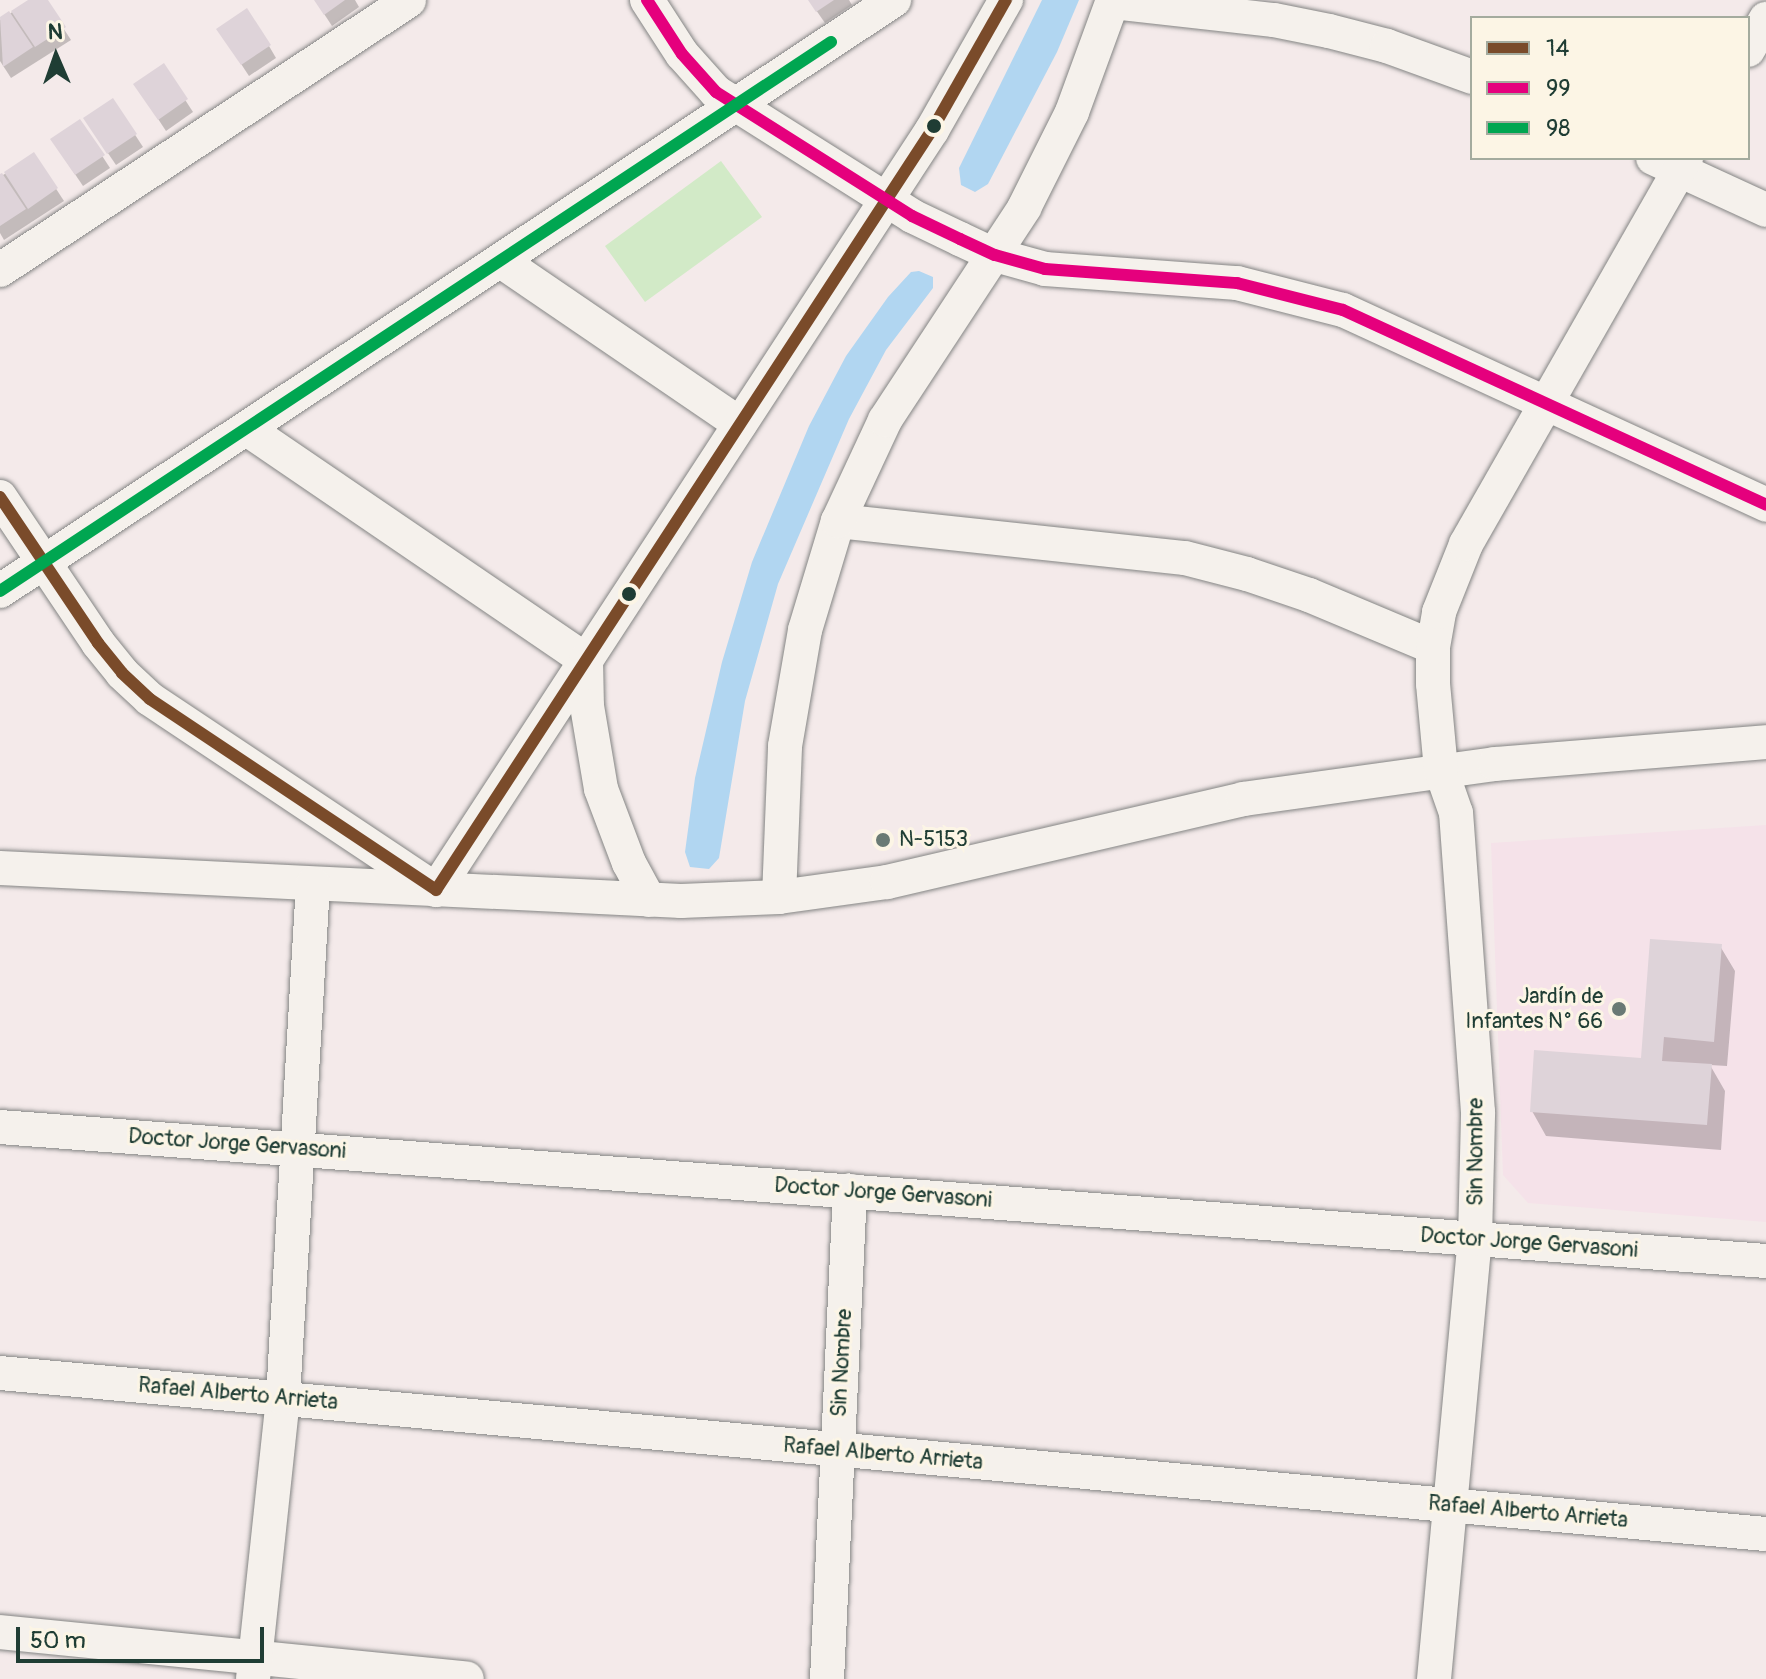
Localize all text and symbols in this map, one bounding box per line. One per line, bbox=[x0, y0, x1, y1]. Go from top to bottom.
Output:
north arrow bbox=[16, 16, 96, 96]
legend bbox=[1470, 16, 1750, 160]
text: N bbox=[47, 18, 63, 46]
text: 14 bbox=[1546, 34, 1569, 63]
text: 99 bbox=[1546, 74, 1571, 103]
text: 98 bbox=[1546, 114, 1570, 143]
unlabelled marker bbox=[926, 118, 942, 134]
unlabelled marker bbox=[621, 586, 637, 602]
place label: N-5153 bbox=[899, 827, 968, 853]
marker: N-5153 bbox=[874, 831, 892, 849]
place label: Jardín de Infantes N° 66 bbox=[1465, 983, 1603, 1034]
marker: Jardín de Infantes N° 66 bbox=[1610, 1000, 1628, 1018]
street label: Sin Nombre bbox=[1463, 1098, 1489, 1206]
street label: Doctor Jorge Gervasoni bbox=[127, 1123, 347, 1165]
street label: Doctor Jorge Gervasoni bbox=[773, 1172, 993, 1214]
street label: Doctor Jorge Gervasoni bbox=[1419, 1222, 1639, 1264]
street label: Sin Nombre bbox=[826, 1308, 858, 1418]
street label: Rafael Alberto Arrieta bbox=[137, 1372, 339, 1416]
street label: Rafael Alberto Arrieta bbox=[782, 1432, 984, 1476]
street label: Rafael Alberto Arrieta bbox=[1427, 1490, 1629, 1534]
scale bar bbox=[20, 1611, 268, 1661]
text: 50 m bbox=[30, 1626, 86, 1655]

